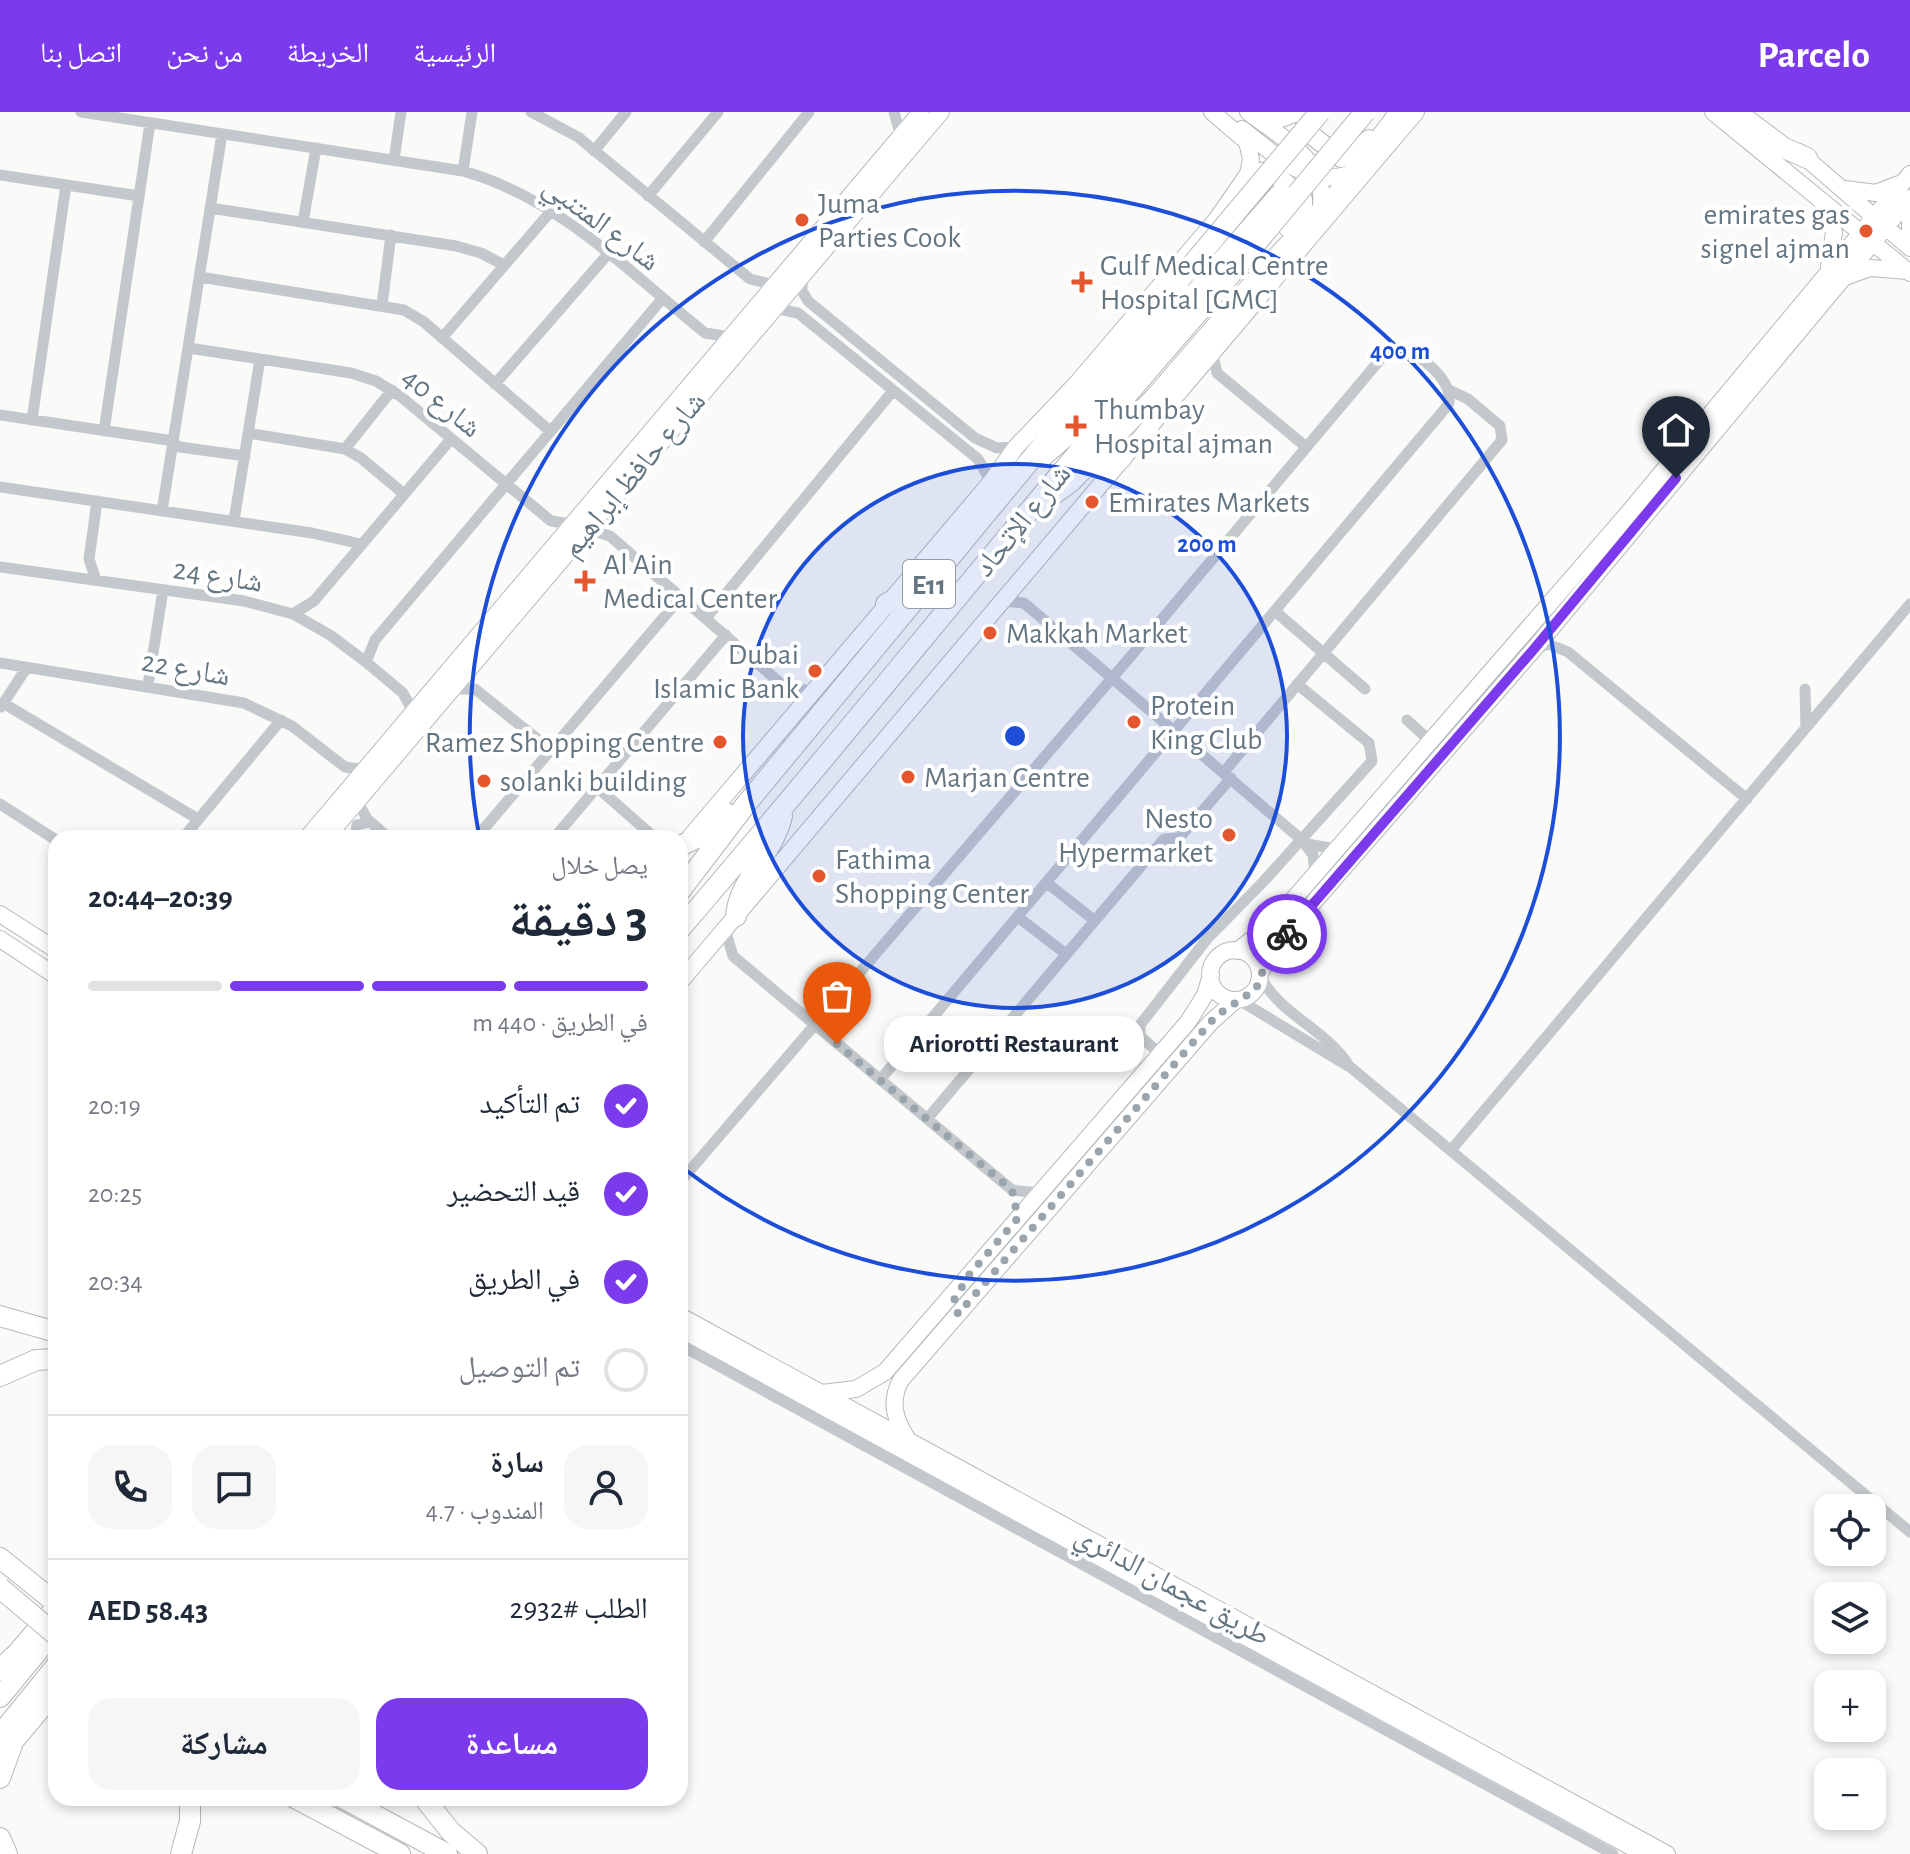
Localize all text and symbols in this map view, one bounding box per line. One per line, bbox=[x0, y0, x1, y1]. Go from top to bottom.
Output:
text: Parcelo bbox=[1757, 37, 1870, 75]
text: اتصل بنا bbox=[40, 40, 122, 68]
text: من نحن bbox=[166, 40, 243, 68]
text: الخريطة bbox=[287, 40, 369, 68]
text: الرئيسية bbox=[413, 40, 496, 68]
street label: شارع المتنبي bbox=[533, 171, 665, 283]
place label: Juma Parties Cook bbox=[818, 189, 961, 253]
place label: emirates gas signel ajman bbox=[1701, 200, 1850, 264]
marker: Juma Parties Cook bbox=[793, 211, 811, 229]
marker: emirates gas signel ajman bbox=[1857, 222, 1875, 240]
place label: Gulf Medical Centre Hospital [GMC] bbox=[1100, 251, 1329, 315]
marker: Gulf Medical Centre Hospital [GMC] bbox=[1071, 271, 1093, 293]
text: 400 m bbox=[1370, 340, 1430, 364]
street label: شارع 40 bbox=[394, 362, 487, 446]
street label: شارع حافظ إبراهيم bbox=[556, 386, 715, 566]
place label: Thumbay Hospital ajman bbox=[1094, 395, 1273, 459]
pin bbox=[1642, 396, 1710, 478]
icon: home bbox=[1654, 408, 1698, 452]
marker: Thumbay Hospital ajman bbox=[1065, 415, 1087, 437]
street label: شارع الإتحاد bbox=[969, 459, 1079, 584]
place label: Emirates Markets bbox=[1108, 488, 1310, 518]
marker: Emirates Markets bbox=[1083, 493, 1101, 511]
text: 200 m bbox=[1177, 533, 1237, 557]
place label: Al Ain Medical Center bbox=[603, 550, 777, 614]
street label: شارع 24 bbox=[171, 554, 265, 601]
road number: E11 bbox=[903, 560, 955, 608]
marker: Al Ain Medical Center bbox=[574, 570, 596, 592]
place label: Makkah Market bbox=[1006, 619, 1188, 649]
marker: Makkah Market bbox=[981, 624, 999, 642]
place label: Dubai Islamic Bank bbox=[653, 640, 799, 704]
street label: شارع 22 bbox=[139, 646, 232, 694]
marker: Dubai Islamic Bank bbox=[806, 662, 824, 680]
place label: Protein King Club bbox=[1150, 691, 1262, 755]
marker: Protein King Club bbox=[1125, 713, 1143, 731]
centre of rings bbox=[1001, 722, 1029, 750]
place label: Ramez Shopping Centre bbox=[425, 728, 704, 758]
marker: Ramez Shopping Centre bbox=[711, 733, 729, 751]
place label: Marjan Centre bbox=[924, 763, 1090, 793]
place label: solanki building bbox=[500, 767, 687, 797]
marker: Marjan Centre bbox=[899, 768, 917, 786]
marker: solanki building bbox=[475, 772, 493, 790]
place label: Nesto Hypermarket bbox=[1058, 804, 1213, 868]
marker: Nesto Hypermarket bbox=[1220, 826, 1238, 844]
place label: Fathima Shopping Center bbox=[835, 845, 1029, 909]
text: يصل خلال bbox=[551, 853, 648, 879]
marker: Fathima Shopping Center bbox=[810, 867, 828, 885]
text: 20:39–20:44 bbox=[88, 883, 233, 913]
text: 3 دقيقة bbox=[509, 894, 648, 946]
courier bbox=[1247, 894, 1327, 974]
icon: bike bbox=[1265, 912, 1309, 956]
pin bbox=[803, 962, 871, 1044]
icon: bag bbox=[815, 974, 859, 1018]
text: في الطريق · 440 m bbox=[472, 1010, 648, 1036]
callout: Ariorotti Restaurant bbox=[885, 1016, 1145, 1072]
text: Ariorotti Restaurant bbox=[909, 1031, 1119, 1057]
icon: check bbox=[604, 1084, 648, 1128]
text: تم التأكيد bbox=[480, 1089, 580, 1119]
text: 20:19 bbox=[88, 1093, 141, 1119]
icon: check bbox=[604, 1172, 648, 1216]
text: قيد التحضير bbox=[447, 1177, 580, 1207]
text: 20:25 bbox=[88, 1181, 142, 1207]
icon: check bbox=[604, 1260, 648, 1304]
text: في الطريق bbox=[468, 1265, 580, 1295]
text: 20:34 bbox=[88, 1269, 143, 1295]
text: تم التوصيل bbox=[458, 1353, 580, 1383]
button: phone bbox=[88, 1445, 172, 1529]
button: chat bbox=[192, 1445, 276, 1529]
button: person bbox=[564, 1445, 648, 1529]
text: سارة bbox=[490, 1448, 544, 1478]
map controls bbox=[1814, 1494, 1886, 1830]
button: locate bbox=[1814, 1494, 1886, 1566]
text: المندوب · 4.7 bbox=[426, 1498, 544, 1524]
street label: طريق عجمان الدائري bbox=[1066, 1520, 1275, 1658]
button: layers bbox=[1814, 1582, 1886, 1654]
text: الطلب #2932 bbox=[510, 1594, 648, 1624]
text: AED 58.43 bbox=[88, 1596, 208, 1626]
button: + bbox=[1814, 1670, 1886, 1742]
button: مشاركة bbox=[88, 1698, 360, 1790]
button: مساعدة bbox=[376, 1698, 648, 1790]
button: − bbox=[1814, 1758, 1886, 1830]

